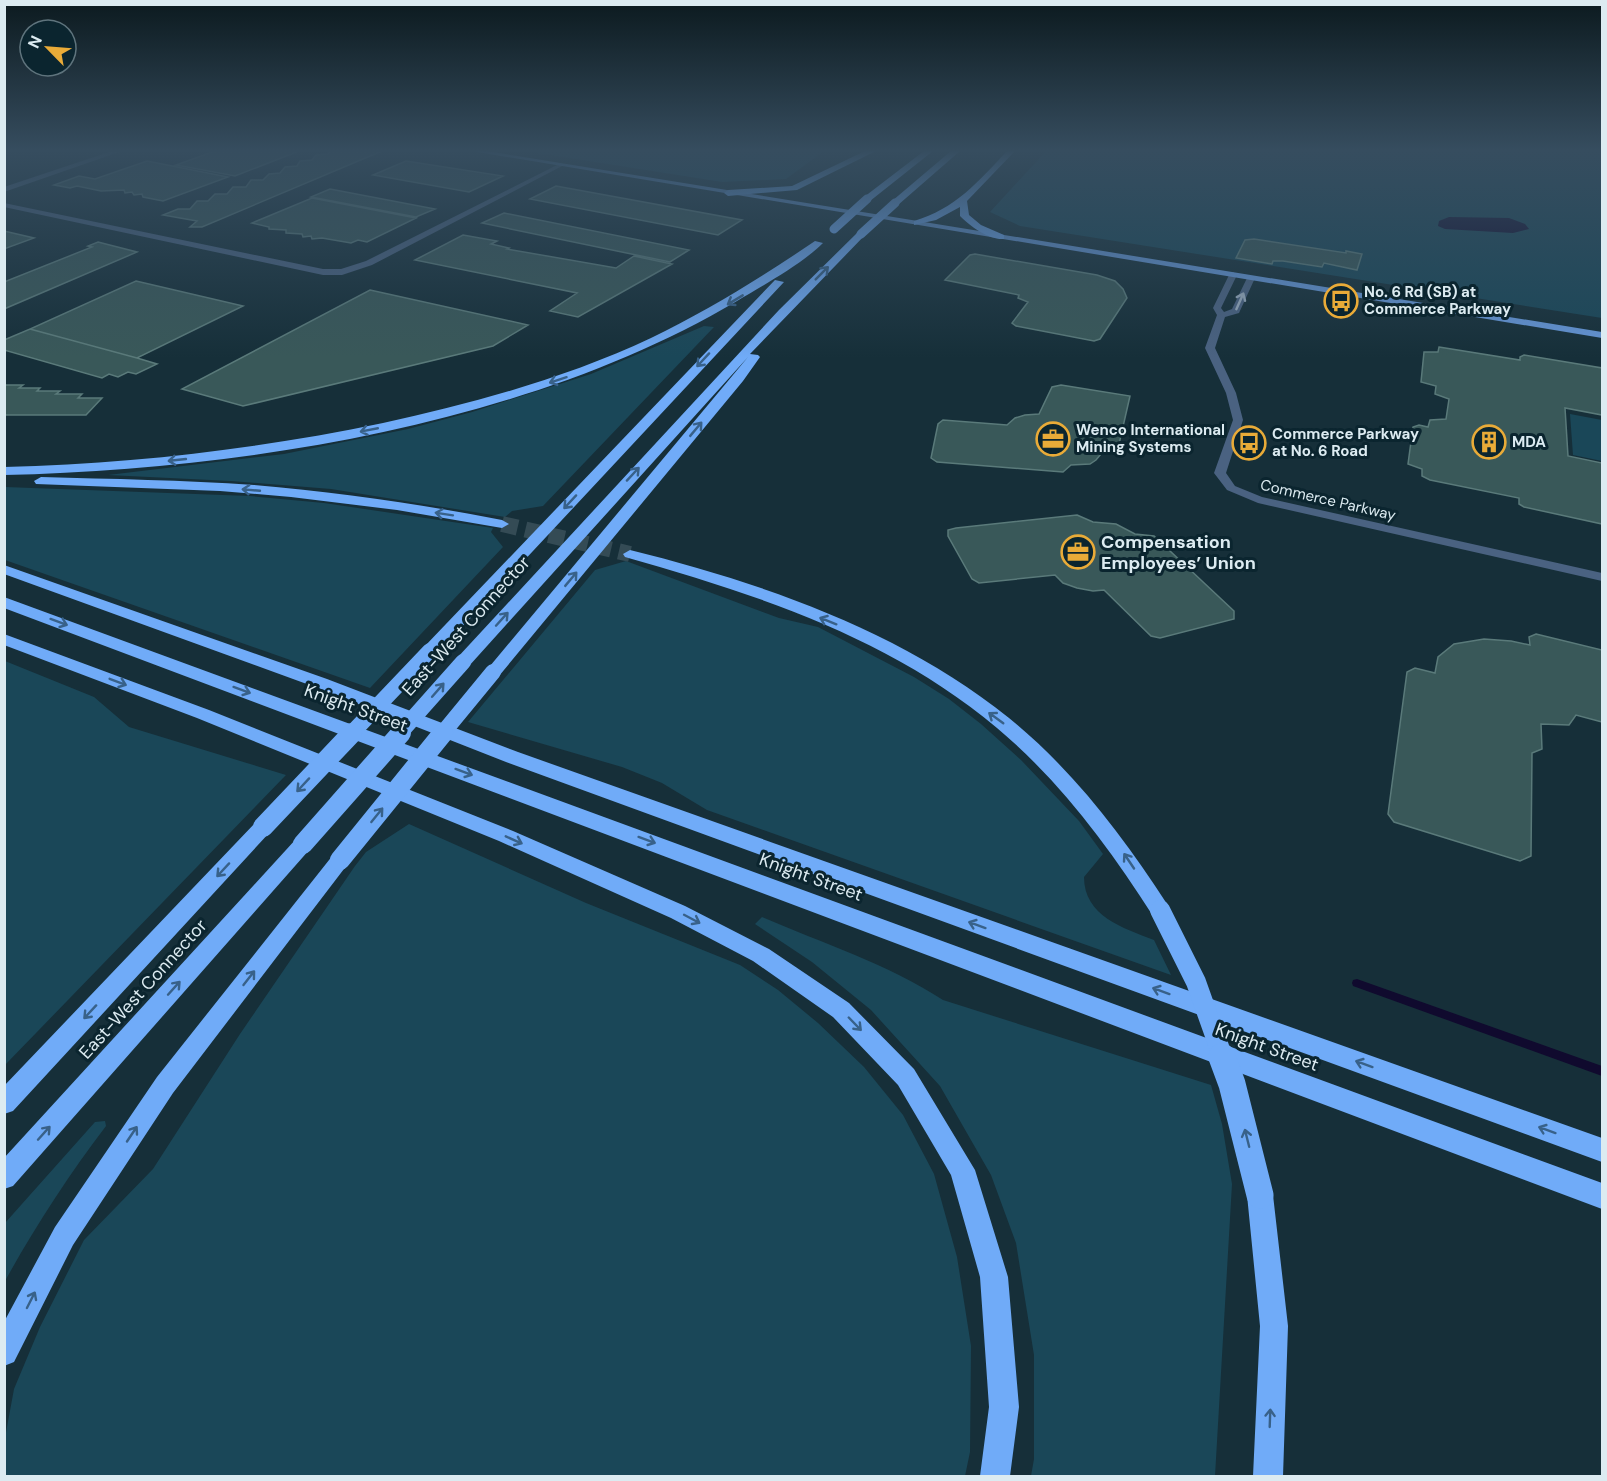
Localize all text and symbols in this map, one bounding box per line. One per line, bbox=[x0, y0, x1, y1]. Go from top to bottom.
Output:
north arrow bbox=[18, 18, 78, 78]
text: N bbox=[23, 32, 47, 52]
one-way arrow bbox=[815, 265, 830, 280]
place label: No. 6 Rd (SB) at Commerce Parkway bbox=[1364, 282, 1511, 319]
bus stop icon: No. 6 Rd (SB) at Commerce Parkway bbox=[1323, 283, 1359, 319]
one-way arrow bbox=[1235, 293, 1247, 311]
one-way arrow bbox=[727, 294, 744, 306]
one-way arrow bbox=[697, 352, 711, 367]
one-way arrow bbox=[549, 376, 568, 387]
place label: Wenco International Mining Systems bbox=[1076, 420, 1225, 457]
one-way arrow bbox=[690, 421, 703, 437]
office icon: Wenco International Mining Systems bbox=[1035, 421, 1071, 457]
place label: Commerce Parkway at No. 6 Road bbox=[1272, 424, 1419, 461]
building icon: MDA bbox=[1471, 424, 1507, 460]
one-way arrow bbox=[360, 425, 380, 436]
bus stop icon: Commerce Parkway at No. 6 Road bbox=[1231, 425, 1267, 461]
place label: MDA bbox=[1512, 432, 1546, 452]
one-way arrow bbox=[167, 455, 187, 466]
one-way arrow bbox=[626, 467, 640, 482]
street label: Commerce Parkway bbox=[1258, 475, 1398, 525]
one-way arrow bbox=[241, 484, 261, 495]
one-way arrow bbox=[563, 494, 577, 509]
one-way arrow bbox=[435, 508, 455, 519]
place label: Compensation Employees’ Union bbox=[1101, 530, 1256, 575]
office icon: Compensation Employees’ Union bbox=[1060, 534, 1096, 570]
street label: East-West Connector bbox=[397, 551, 536, 701]
one-way arrow bbox=[565, 571, 578, 587]
one-way arrow bbox=[495, 611, 509, 626]
one-way arrow bbox=[820, 614, 838, 625]
one-way arrow bbox=[50, 617, 68, 628]
one-way arrow bbox=[108, 677, 127, 688]
street label: Knight Street bbox=[301, 678, 411, 738]
one-way arrow bbox=[431, 683, 445, 698]
one-way arrow bbox=[232, 685, 251, 696]
one-way arrow bbox=[989, 712, 1005, 725]
one-way arrow bbox=[454, 768, 473, 779]
one-way arrow bbox=[296, 778, 310, 793]
one-way arrow bbox=[370, 808, 384, 823]
one-way arrow bbox=[504, 835, 522, 846]
one-way arrow bbox=[637, 836, 656, 847]
street label: Knight Street bbox=[756, 847, 866, 907]
one-way arrow bbox=[1123, 853, 1135, 869]
one-way arrow bbox=[216, 862, 230, 877]
street label: East-West Connector bbox=[74, 914, 213, 1064]
one-way arrow bbox=[682, 914, 700, 926]
one-way arrow bbox=[968, 918, 987, 929]
one-way arrow bbox=[242, 970, 255, 986]
one-way arrow bbox=[167, 981, 181, 996]
one-way arrow bbox=[1152, 984, 1171, 995]
one-way arrow bbox=[83, 1004, 97, 1019]
one-way arrow bbox=[848, 1017, 862, 1032]
street label: Knight Street bbox=[1212, 1017, 1322, 1077]
one-way arrow bbox=[1355, 1058, 1374, 1069]
one-way arrow bbox=[1539, 1123, 1557, 1134]
one-way arrow bbox=[37, 1126, 51, 1141]
one-way arrow bbox=[127, 1126, 139, 1143]
one-way arrow bbox=[1240, 1129, 1252, 1148]
one-way arrow bbox=[26, 1292, 37, 1310]
one-way arrow bbox=[1265, 1409, 1276, 1429]

